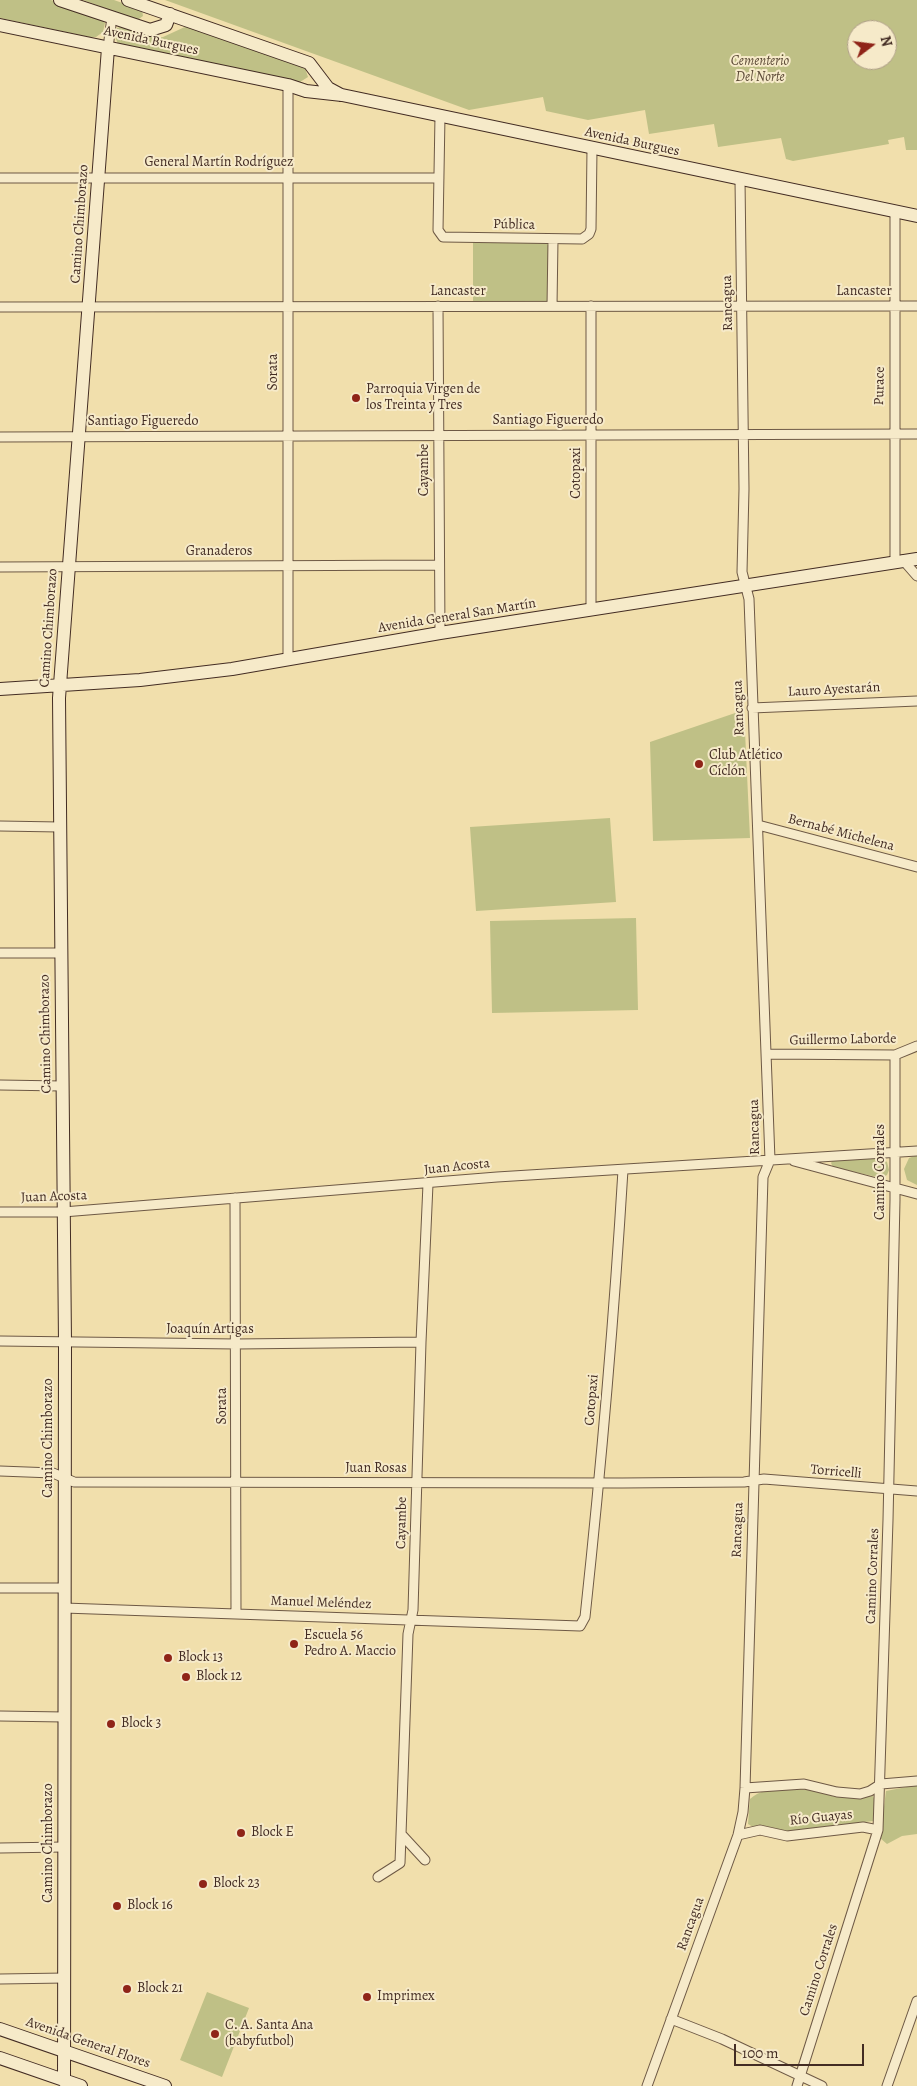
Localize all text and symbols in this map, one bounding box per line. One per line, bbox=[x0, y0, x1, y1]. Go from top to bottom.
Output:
north arrow bbox=[847, 20, 897, 70]
street label: Avenida Burgues bbox=[102, 23, 200, 59]
text: N bbox=[876, 34, 897, 49]
park label: Cementerio Del Norte bbox=[731, 54, 789, 86]
street label: Avenida Burgues bbox=[583, 124, 681, 160]
street label: General Martín Rodríguez bbox=[144, 155, 294, 171]
street label: Camino Chimborazo bbox=[67, 164, 93, 284]
street label: Pública bbox=[493, 216, 535, 234]
street label: Rancagua bbox=[719, 275, 737, 331]
street label: Lancaster bbox=[430, 284, 486, 300]
street label: Lancaster bbox=[836, 284, 892, 300]
street label: Sorata bbox=[266, 353, 282, 391]
street label: Purace bbox=[871, 366, 889, 406]
place label: Parroquia Virgen de los Treinta y Tres bbox=[366, 382, 480, 414]
marker: Parroquia Virgen de los Treinta y Tres bbox=[350, 392, 362, 404]
street label: Santiago Figueredo bbox=[493, 413, 603, 429]
street label: Santiago Figueredo bbox=[88, 414, 198, 430]
street label: Cayambe bbox=[417, 444, 433, 496]
street label: Cotopaxi bbox=[569, 447, 585, 499]
street label: Granaderos bbox=[186, 544, 252, 560]
street label: Camino Chimborazo bbox=[36, 568, 62, 688]
street label: Avenida General San Martín bbox=[377, 595, 537, 637]
street label: Lauro Ayestarán bbox=[787, 679, 881, 701]
street label: Rancagua bbox=[730, 680, 748, 736]
place label: Club Atlético Cíclón bbox=[709, 748, 782, 780]
marker: Club Atlético Cíclón bbox=[693, 758, 705, 770]
street label: Bernabé Michelena bbox=[786, 811, 896, 855]
street label: Camino Chimborazo bbox=[37, 974, 55, 1094]
street label: Guillermo Laborde bbox=[789, 1031, 897, 1049]
street label: Rancagua bbox=[746, 1099, 764, 1155]
street label: Camino Corrales bbox=[873, 1124, 889, 1220]
street label: Juan Acosta bbox=[423, 1155, 491, 1179]
street label: Juan Acosta bbox=[21, 1187, 87, 1207]
street label: Joaquín Artigas bbox=[166, 1322, 254, 1338]
street label: Cotopaxi bbox=[581, 1374, 603, 1426]
street label: Camino Chimborazo bbox=[41, 1378, 57, 1498]
street label: Sorata bbox=[215, 1387, 231, 1425]
street label: Juan Rosas bbox=[345, 1461, 407, 1477]
street label: Torricelli bbox=[810, 1461, 862, 1483]
street label: Cayambe bbox=[393, 1497, 411, 1549]
street label: Rancagua bbox=[729, 1502, 747, 1558]
street label: Camino Corrales bbox=[863, 1528, 883, 1624]
street label: Manuel Meléndez bbox=[270, 1593, 372, 1613]
place label: Escuela 56 Pedro A. Maccio bbox=[304, 1628, 396, 1660]
marker: Escuela 56 Pedro A. Maccio bbox=[288, 1638, 300, 1650]
place label: Block 13 bbox=[178, 1650, 223, 1666]
marker: Block 13 bbox=[162, 1652, 174, 1664]
place label: Block 12 bbox=[196, 1669, 242, 1685]
marker: Block 12 bbox=[180, 1671, 192, 1683]
place label: Block 3 bbox=[121, 1716, 161, 1732]
marker: Block 3 bbox=[105, 1718, 117, 1730]
street label: Camino Chimborazo bbox=[41, 1783, 57, 1903]
street label: Río Guayas bbox=[789, 1806, 853, 1830]
place label: Block E bbox=[251, 1825, 294, 1841]
marker: Block E bbox=[235, 1827, 247, 1839]
place label: Block 23 bbox=[213, 1876, 260, 1892]
marker: Block 23 bbox=[197, 1878, 209, 1890]
street label: Rancagua bbox=[674, 1895, 708, 1953]
place label: Block 16 bbox=[127, 1898, 173, 1914]
marker: Block 16 bbox=[111, 1900, 123, 1912]
street label: Camino Corrales bbox=[796, 1922, 842, 2018]
place label: Block 21 bbox=[137, 1981, 183, 1997]
marker: Block 21 bbox=[121, 1983, 133, 1995]
place label: Imprimex bbox=[377, 1989, 435, 2005]
marker: Imprimex bbox=[361, 1991, 373, 2003]
street label: Avenida General Flores bbox=[24, 2014, 152, 2072]
place label: C. A. Santa Ana (babyfutbol) bbox=[225, 2018, 313, 2050]
marker: C. A. Santa Ana (babyfutbol) bbox=[209, 2028, 221, 2040]
scale bar bbox=[737, 2034, 867, 2066]
text: 100 m bbox=[742, 2043, 779, 2063]

